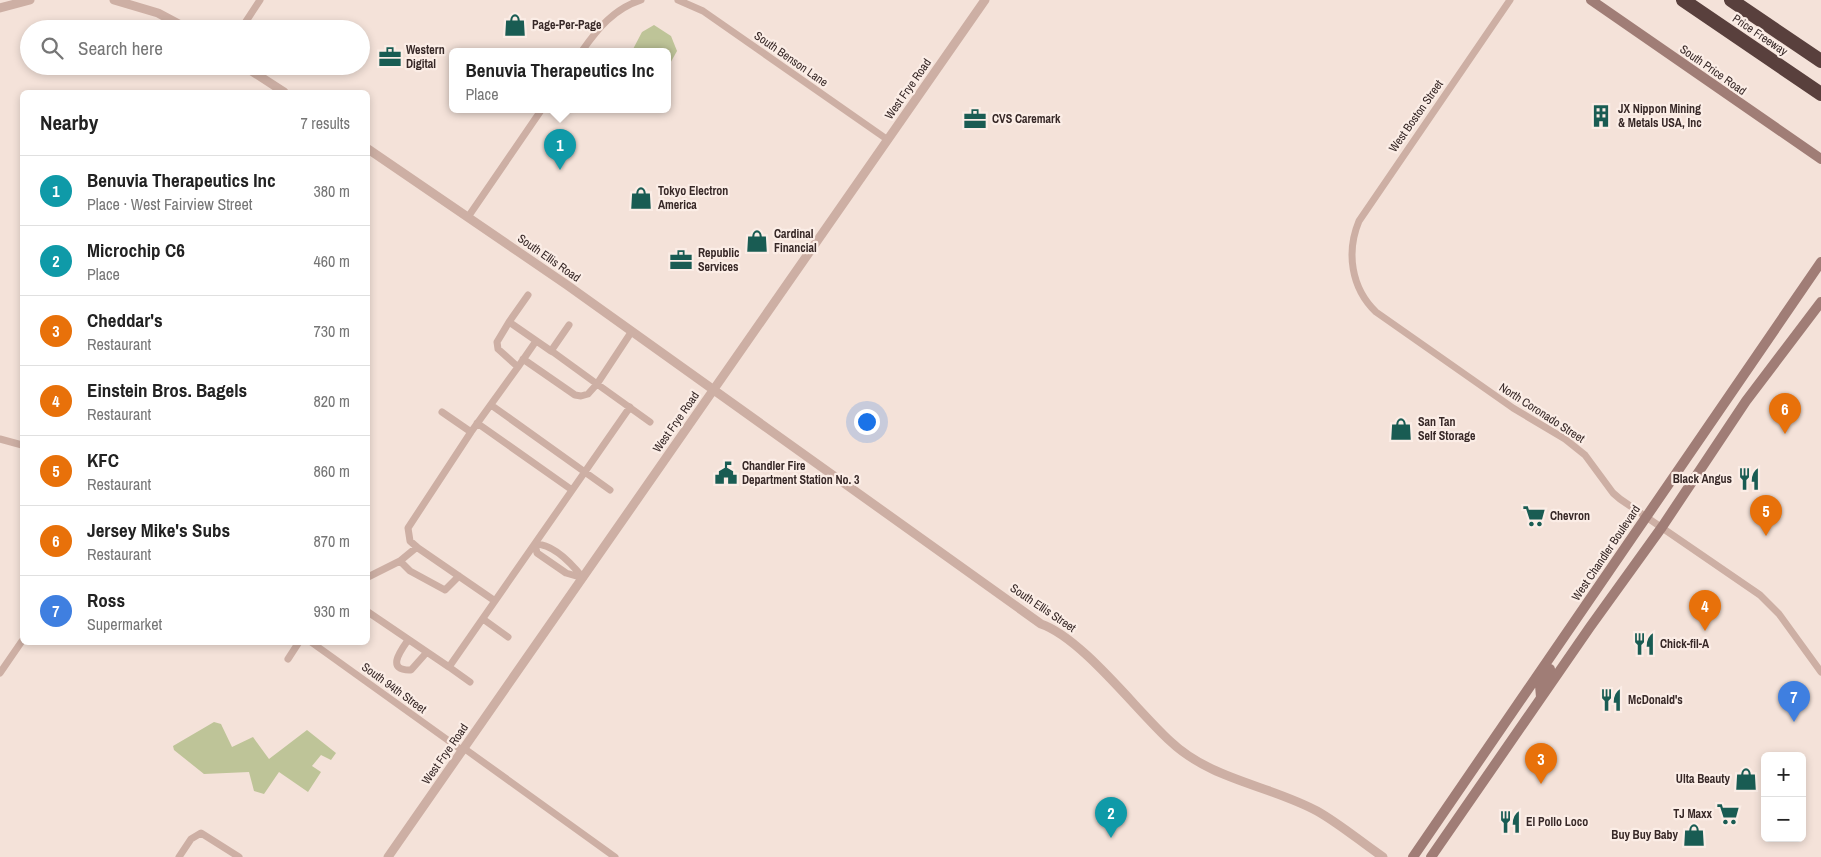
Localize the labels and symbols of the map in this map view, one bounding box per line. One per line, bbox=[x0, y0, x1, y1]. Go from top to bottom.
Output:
street label: Price Freeway bbox=[1729, 11, 1791, 59]
shop icon: Page-Per-Page bbox=[502, 12, 528, 38]
place label: Page-Per-Page bbox=[532, 17, 602, 33]
street label: South Benson Lane bbox=[751, 28, 831, 90]
street label: South Price Road bbox=[1677, 41, 1749, 99]
place label: Western Digital bbox=[406, 42, 445, 72]
office icon: Western Digital bbox=[377, 44, 403, 70]
street label: West Frye Road bbox=[881, 55, 935, 123]
street label: West Boston Street bbox=[1385, 77, 1447, 155]
place label: JX Nippon Mining & Metals USA, Inc bbox=[1618, 101, 1702, 131]
building icon: JX Nippon Mining & Metals USA, Inc bbox=[1588, 103, 1614, 129]
office icon: CVS Caremark bbox=[962, 106, 988, 132]
place label: CVS Caremark bbox=[992, 111, 1061, 127]
pin: 1 bbox=[544, 129, 576, 170]
place label: Tokyo Electron America bbox=[658, 183, 728, 213]
shop icon: Tokyo Electron America bbox=[628, 185, 654, 211]
place label: Cardinal Financial bbox=[774, 226, 817, 256]
shop icon: Cardinal Financial bbox=[744, 228, 770, 254]
street label: South Ellis Road bbox=[514, 230, 584, 286]
place label: Republic Services bbox=[698, 245, 740, 275]
office icon: Republic Services bbox=[668, 247, 694, 273]
street label: North Coronado Street bbox=[1496, 379, 1588, 447]
street label: West Frye Road bbox=[649, 388, 703, 456]
pin: 6 bbox=[1769, 393, 1801, 434]
your location bbox=[854, 409, 880, 435]
place label: San Tan Self Storage bbox=[1418, 414, 1476, 444]
shop icon: San Tan Self Storage bbox=[1388, 416, 1414, 442]
place label: Chandler Fire Department Station No. 3 bbox=[742, 458, 860, 488]
public building icon: Chandler Fire Department Station No. 3 bbox=[713, 460, 739, 486]
restaurant icon: Black Angus bbox=[1736, 466, 1762, 492]
place label: Black Angus bbox=[1673, 471, 1733, 487]
pin: 5 bbox=[1750, 495, 1782, 536]
street label: West Chandler Boulevard bbox=[1568, 502, 1644, 604]
supermarket icon: Chevron bbox=[1521, 503, 1547, 529]
place label: Chevron bbox=[1550, 508, 1590, 524]
street label: South Ellis Street bbox=[1007, 580, 1079, 636]
pin: 4 bbox=[1689, 590, 1721, 631]
restaurant icon: Chick-fil-A bbox=[1631, 631, 1657, 657]
place label: Chick-fil-A bbox=[1660, 636, 1710, 652]
street label: South 94th Street bbox=[358, 659, 430, 717]
pin: 7 bbox=[1778, 681, 1810, 722]
restaurant icon: McDonald's bbox=[1598, 687, 1624, 713]
place label: McDonald's bbox=[1628, 692, 1683, 708]
street label: West Frye Road bbox=[418, 720, 472, 788]
pin: 3 bbox=[1525, 743, 1557, 784]
shop icon: Ulta Beauty bbox=[1733, 766, 1759, 792]
place label: Ulta Beauty bbox=[1676, 771, 1731, 787]
pin: 2 bbox=[1095, 797, 1127, 838]
supermarket icon: TJ Maxx bbox=[1715, 801, 1741, 827]
place label: TJ Maxx bbox=[1673, 806, 1713, 822]
restaurant icon: El Pollo Loco bbox=[1497, 809, 1523, 835]
place label: El Pollo Loco bbox=[1526, 814, 1588, 830]
shop icon: Buy Buy Baby bbox=[1681, 822, 1707, 848]
place label: Buy Buy Baby bbox=[1611, 827, 1679, 843]

